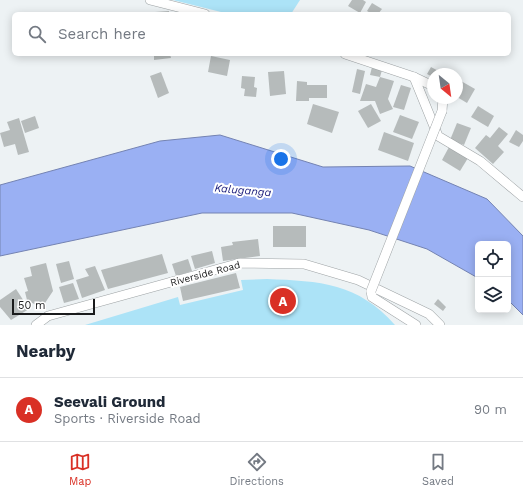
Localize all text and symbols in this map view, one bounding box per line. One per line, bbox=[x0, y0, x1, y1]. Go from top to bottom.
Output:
search box bbox=[12, 12, 511, 56]
icon: search bbox=[26, 23, 48, 45]
text: Search here bbox=[58, 25, 146, 43]
north arrow bbox=[427, 68, 463, 104]
your location bbox=[271, 149, 291, 169]
water label: Kaluganga bbox=[214, 182, 272, 199]
map controls bbox=[475, 241, 511, 313]
button: locate bbox=[475, 241, 511, 277]
street label: Riverside Road bbox=[169, 259, 241, 288]
button: layers bbox=[475, 277, 511, 313]
pin: A bbox=[270, 286, 296, 316]
scale bar bbox=[12, 297, 95, 316]
text: 50 m bbox=[18, 299, 45, 312]
text: Nearby bbox=[16, 341, 75, 361]
text: Seevali Ground bbox=[54, 393, 165, 411]
text: A bbox=[25, 402, 33, 417]
text: 90 m bbox=[474, 402, 507, 417]
text: Sports · Riverside Road bbox=[54, 411, 201, 426]
tab: Map bbox=[69, 451, 91, 488]
tab: Directions bbox=[230, 451, 284, 488]
tab: Saved bbox=[422, 451, 454, 488]

